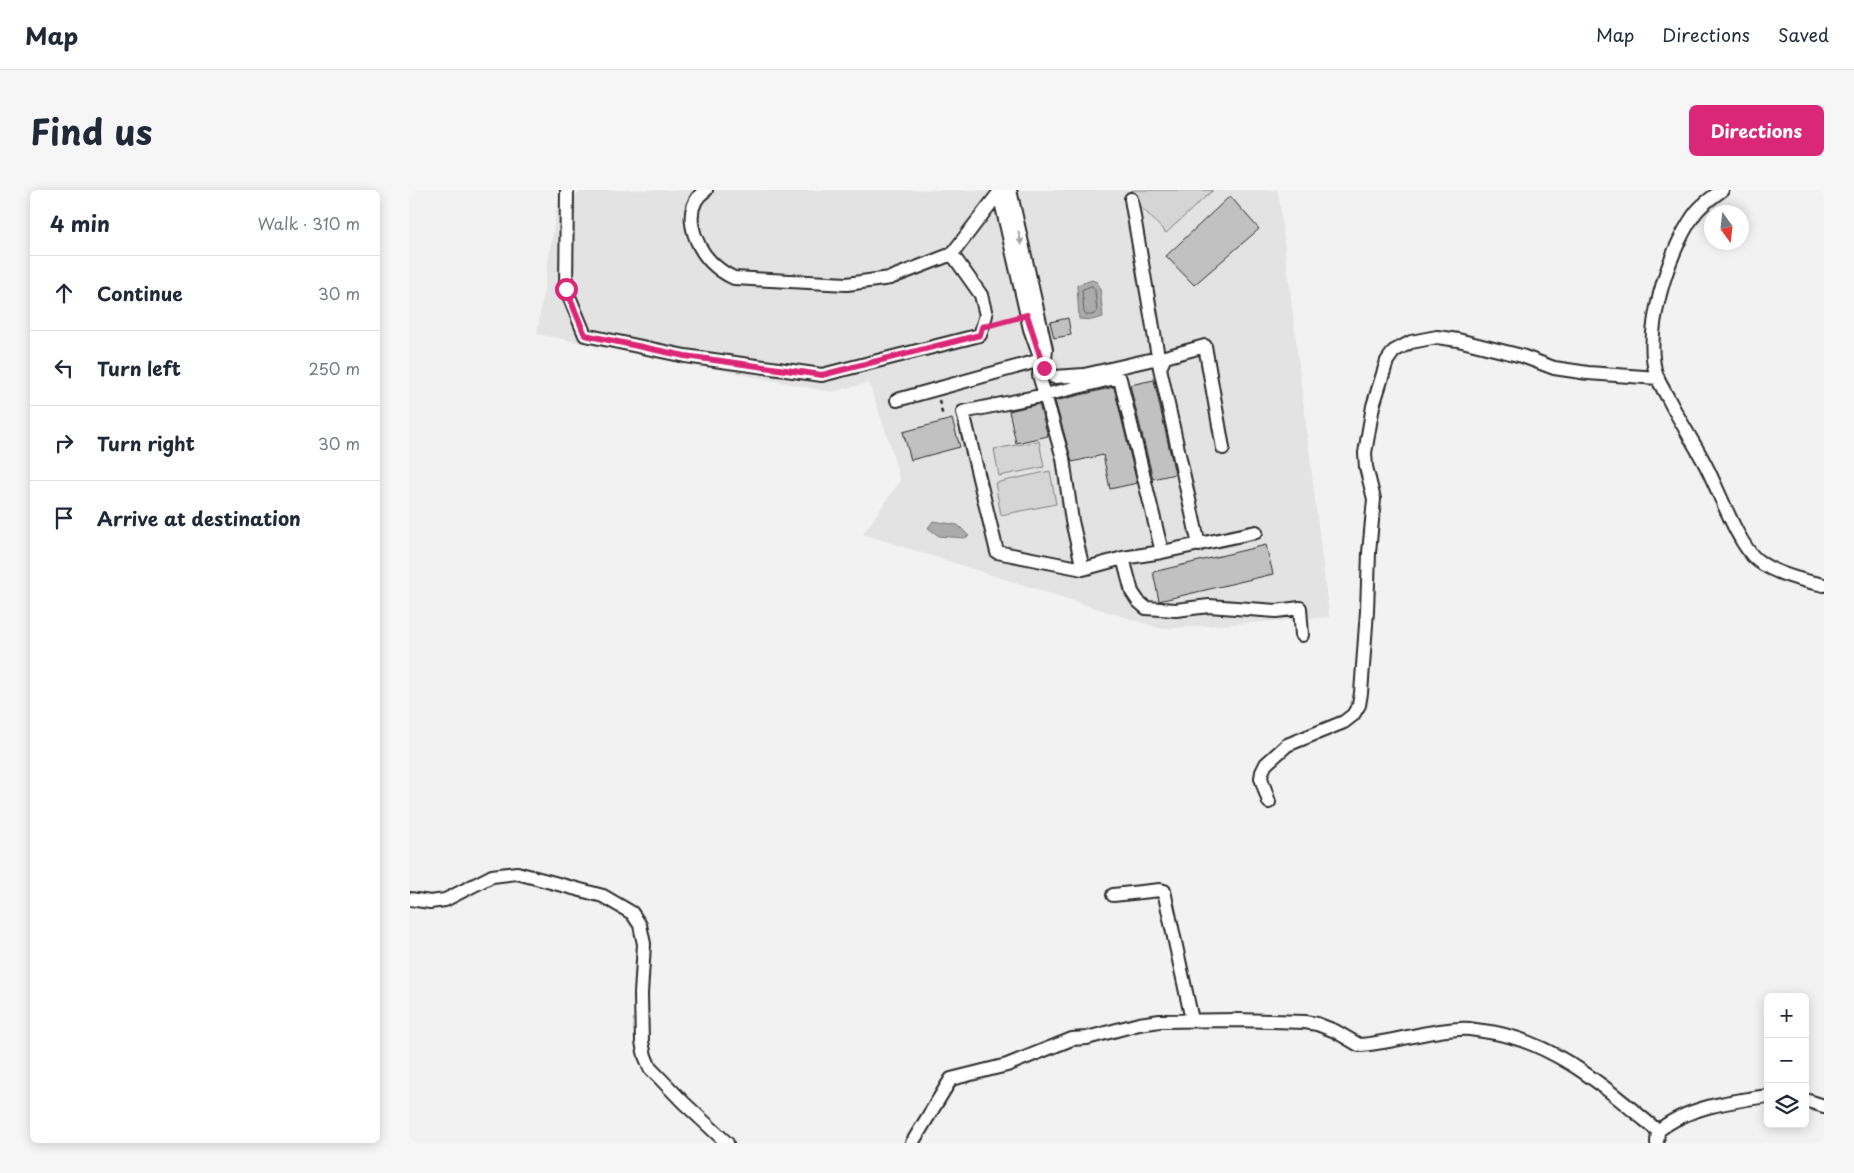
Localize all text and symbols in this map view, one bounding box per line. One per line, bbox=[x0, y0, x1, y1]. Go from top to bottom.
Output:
text: Map bbox=[25, 17, 78, 53]
text: Map bbox=[1596, 21, 1634, 48]
text: Directions bbox=[1662, 21, 1750, 48]
text: Saved bbox=[1778, 21, 1829, 48]
text: Find us bbox=[30, 104, 152, 157]
button: Directions bbox=[1689, 105, 1824, 156]
north arrow bbox=[1704, 205, 1749, 250]
text: 4 min bbox=[50, 207, 110, 239]
text: Walk · 310 m bbox=[258, 211, 360, 235]
one-way arrow bbox=[1016, 230, 1024, 245]
route start bbox=[555, 278, 578, 301]
icon: ahead bbox=[50, 279, 78, 307]
text: Continue bbox=[97, 279, 183, 307]
text: 30 m bbox=[318, 281, 360, 305]
icon: left bbox=[50, 354, 78, 382]
text: Turn left bbox=[97, 354, 181, 382]
text: 250 m bbox=[309, 356, 360, 380]
route end bbox=[1033, 357, 1056, 380]
icon: right bbox=[50, 429, 78, 457]
text: Turn right bbox=[97, 429, 195, 457]
text: 30 m bbox=[318, 431, 360, 455]
icon: arrive bbox=[50, 504, 78, 532]
text: Arrive at destination bbox=[97, 504, 301, 532]
map controls bbox=[1764, 993, 1809, 1128]
button: + bbox=[1764, 993, 1809, 1038]
button: − bbox=[1764, 1038, 1809, 1083]
button: layers bbox=[1764, 1083, 1809, 1128]

